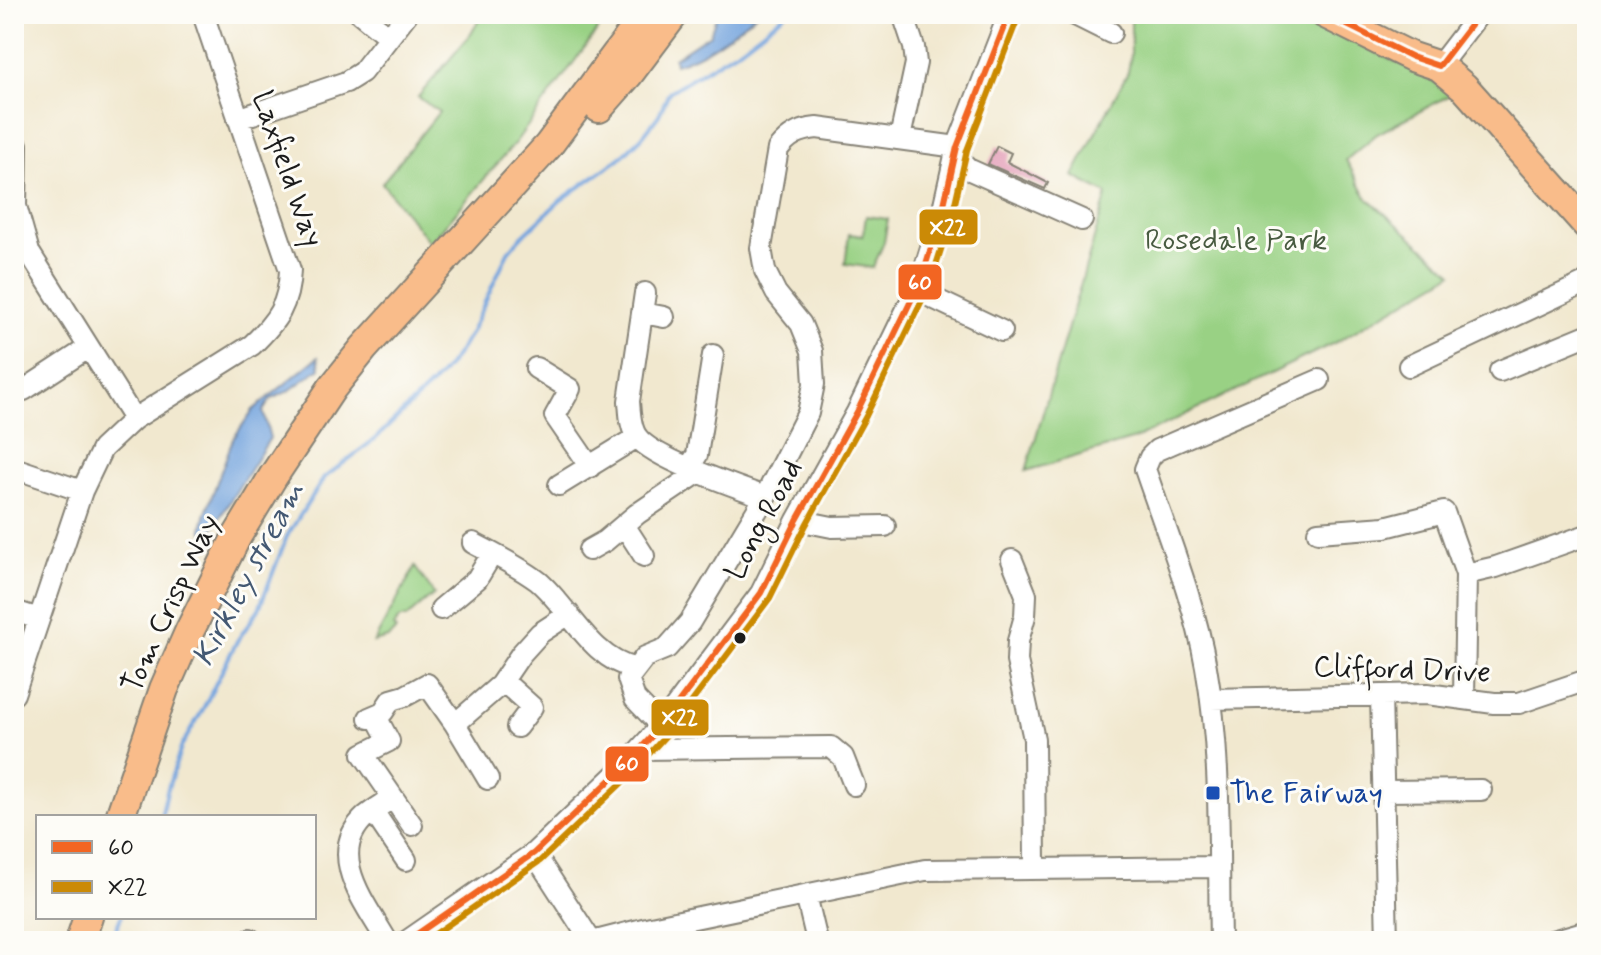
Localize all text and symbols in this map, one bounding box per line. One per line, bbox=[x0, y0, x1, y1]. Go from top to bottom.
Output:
street label: Laxfield Way bbox=[242, 86, 332, 252]
line badge: X22 bbox=[918, 208, 979, 246]
text: X22 bbox=[930, 215, 966, 243]
park label: Rosedale Park bbox=[1145, 221, 1327, 260]
line badge: 60 bbox=[897, 263, 943, 301]
text: 60 bbox=[908, 270, 932, 298]
street label: Long Road bbox=[716, 453, 814, 588]
water label: Kirkley stream bbox=[183, 474, 315, 674]
street label: Tom Crisp Way bbox=[113, 508, 229, 700]
unlabelled marker bbox=[732, 630, 748, 646]
street label: Clifford Drive bbox=[1312, 647, 1491, 695]
line badge: X22 bbox=[650, 698, 710, 737]
text: X22 bbox=[662, 705, 698, 733]
line badge: 60 bbox=[604, 745, 650, 783]
text: 60 bbox=[615, 751, 639, 779]
place label: The Fairway bbox=[1229, 774, 1383, 813]
marker: The Fairway bbox=[1204, 784, 1222, 802]
legend bbox=[36, 815, 316, 919]
text: 60 bbox=[108, 833, 134, 864]
text: X22 bbox=[108, 873, 148, 904]

